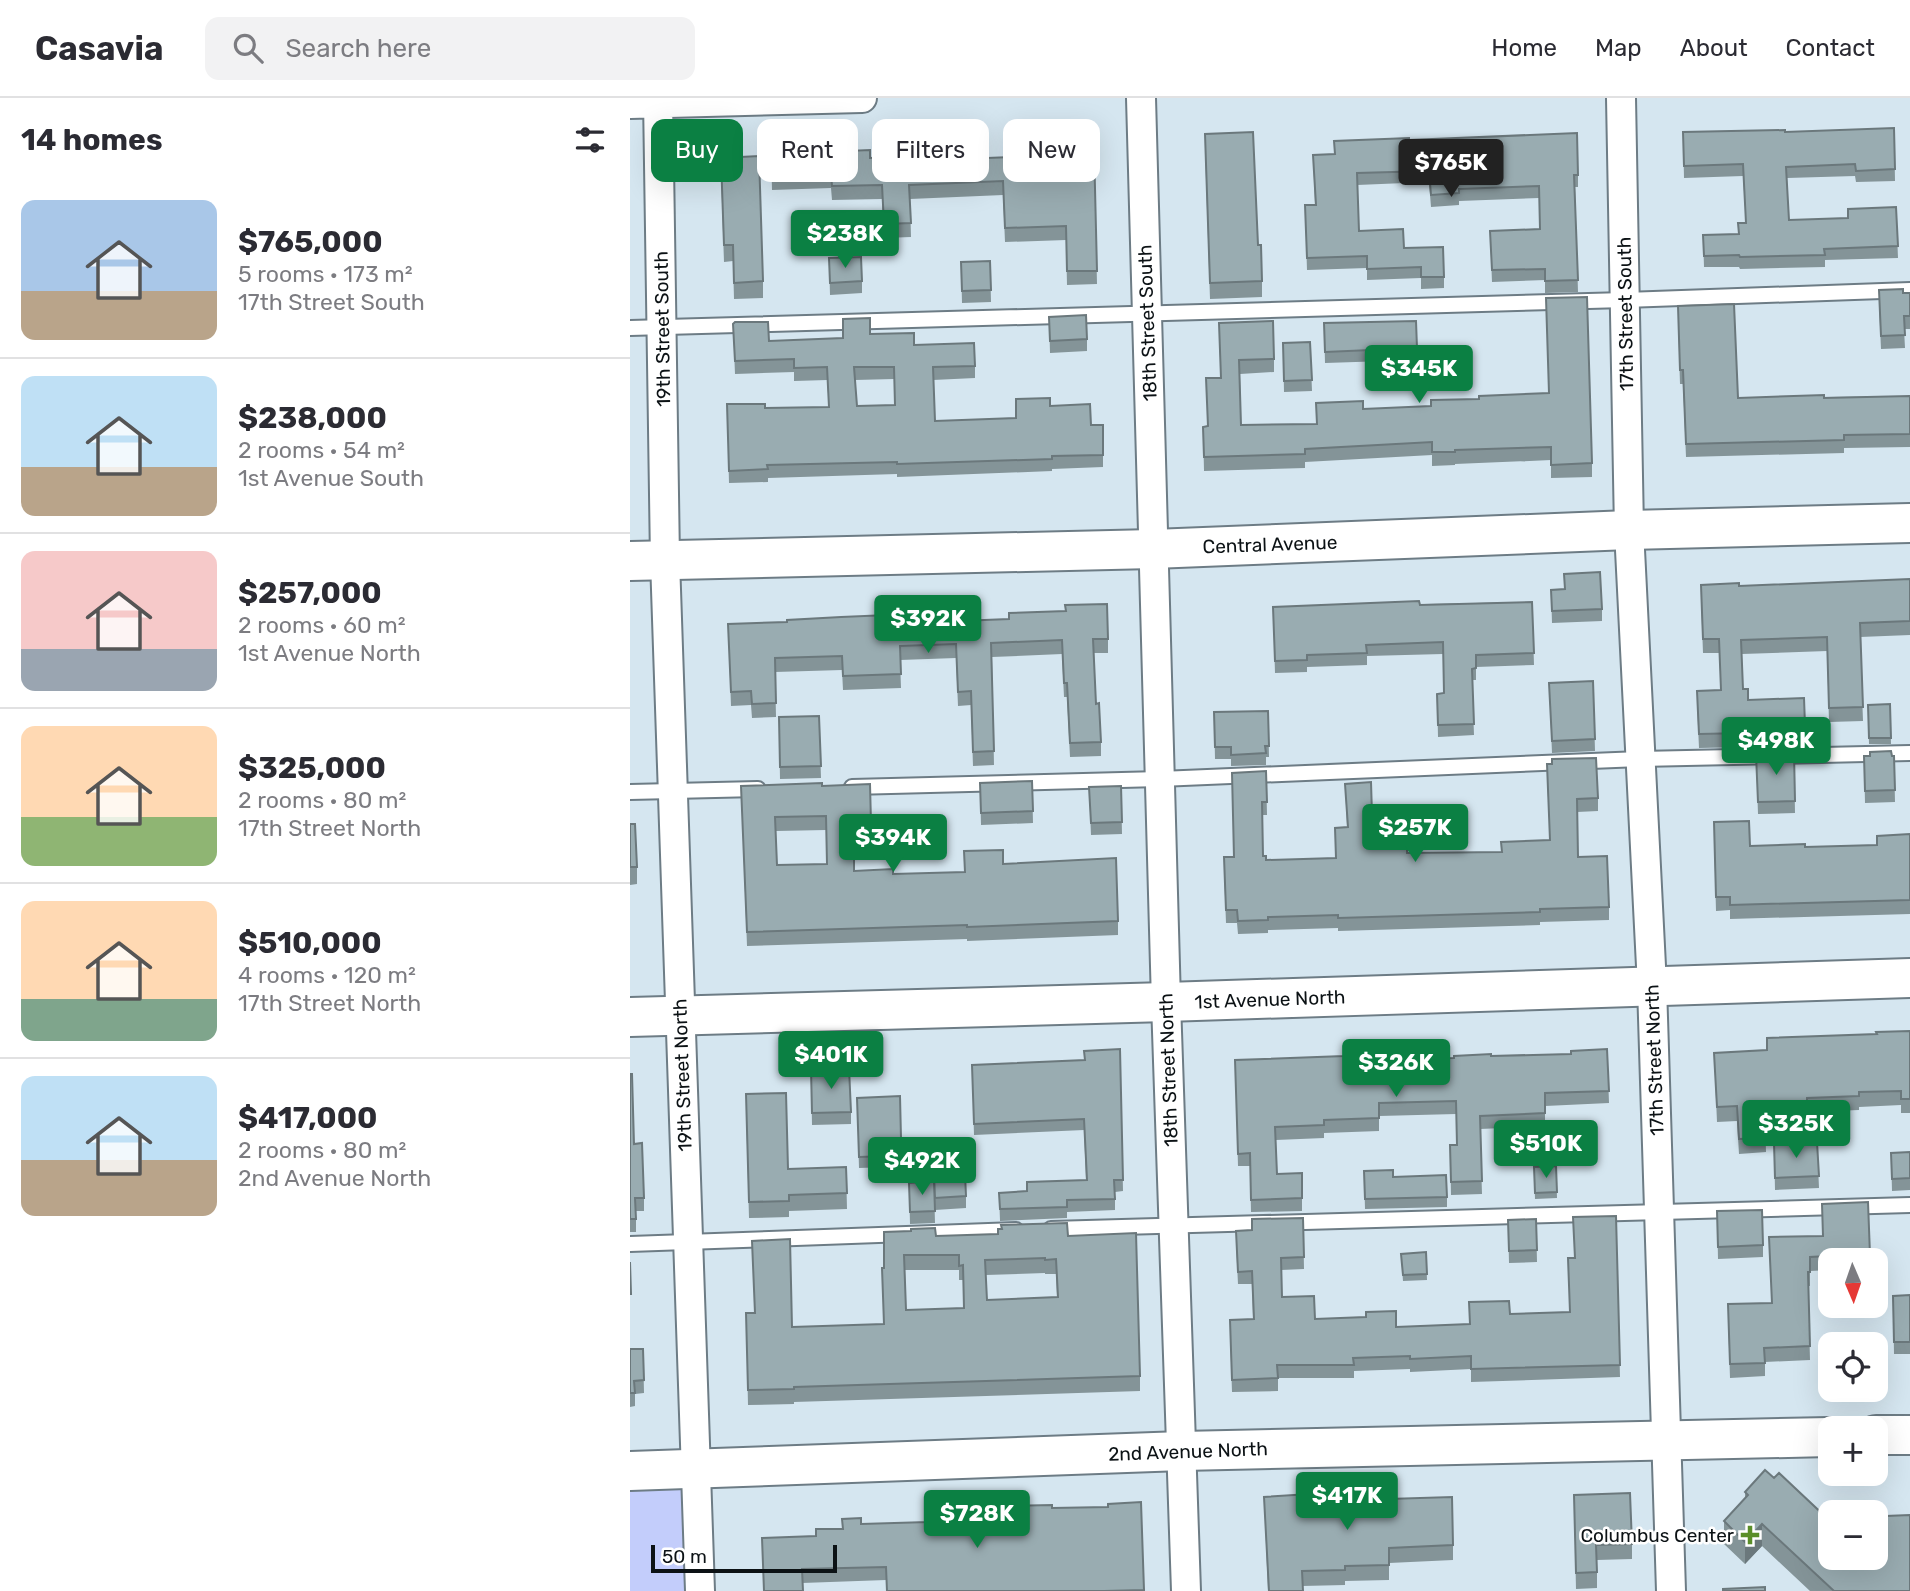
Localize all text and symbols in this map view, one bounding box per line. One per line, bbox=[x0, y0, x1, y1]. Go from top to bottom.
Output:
search box bbox=[205, 17, 695, 80]
text: Casavia bbox=[35, 29, 163, 68]
icon: search bbox=[229, 29, 267, 67]
text: Search here bbox=[285, 33, 431, 64]
text: Home bbox=[1491, 34, 1557, 62]
text: Map bbox=[1595, 34, 1642, 62]
text: About bbox=[1680, 34, 1748, 62]
text: Contact bbox=[1786, 34, 1875, 62]
chip: Buy bbox=[651, 119, 743, 182]
chip: Rent bbox=[757, 119, 858, 182]
chip: Filters bbox=[872, 119, 989, 182]
chip: New bbox=[1003, 119, 1100, 182]
icon: filters bbox=[571, 121, 609, 159]
text: 14 homes bbox=[21, 122, 163, 158]
pin: $765K bbox=[1402, 140, 1500, 199]
text: $765K bbox=[1414, 148, 1488, 176]
pin: $238K bbox=[796, 211, 894, 270]
text: $238K bbox=[807, 219, 883, 247]
text: $765,000 bbox=[238, 224, 383, 260]
icon: home bbox=[77, 228, 161, 312]
street label: 17th Street South bbox=[1613, 237, 1638, 391]
street label: 18th Street South bbox=[1133, 244, 1162, 402]
street label: 19th Street South bbox=[650, 251, 675, 407]
text: 5 rooms · 173 m² bbox=[238, 260, 413, 288]
text: 17th Street South bbox=[238, 288, 425, 316]
pin: $345K bbox=[1370, 345, 1468, 405]
text: $345K bbox=[1381, 354, 1457, 382]
text: $238,000 bbox=[238, 400, 387, 436]
icon: home bbox=[77, 404, 161, 488]
text: 2 rooms · 54 m² bbox=[238, 436, 405, 464]
text: 1st Avenue South bbox=[238, 464, 424, 492]
street label: Central Avenue bbox=[1202, 531, 1338, 558]
text: $257,000 bbox=[238, 575, 382, 611]
icon: home bbox=[77, 579, 161, 663]
pin: $392K bbox=[879, 596, 977, 655]
text: $392K bbox=[890, 604, 966, 632]
text: 2 rooms · 60 m² bbox=[238, 611, 406, 639]
text: 1st Avenue North bbox=[238, 639, 421, 667]
pin: $498K bbox=[1727, 718, 1825, 777]
text: $498K bbox=[1738, 726, 1814, 754]
text: $325,000 bbox=[238, 750, 386, 786]
icon: home bbox=[77, 754, 161, 838]
text: 2 rooms · 80 m² bbox=[238, 786, 406, 814]
pin: $257K bbox=[1366, 804, 1464, 864]
text: $257K bbox=[1378, 813, 1452, 841]
text: 17th Street North bbox=[238, 814, 421, 842]
pin: $394K bbox=[844, 814, 942, 874]
text: $394K bbox=[855, 823, 931, 851]
text: $510,000 bbox=[238, 925, 382, 961]
icon: home bbox=[77, 929, 161, 1013]
text: 4 rooms · 120 m² bbox=[238, 961, 416, 989]
street label: 17th Street North bbox=[1640, 984, 1669, 1136]
street label: 1st Avenue North bbox=[1194, 985, 1346, 1014]
text: 17th Street North bbox=[238, 989, 421, 1017]
street label: 18th Street North bbox=[1154, 993, 1183, 1147]
street label: 19th Street North bbox=[668, 998, 697, 1152]
pin: $401K bbox=[782, 1032, 880, 1091]
text: $401K bbox=[794, 1040, 868, 1068]
pin: $326K bbox=[1347, 1040, 1445, 1099]
text: $326K bbox=[1358, 1048, 1434, 1076]
text: $417,000 bbox=[238, 1100, 378, 1136]
pin: $325K bbox=[1747, 1100, 1845, 1160]
icon: home bbox=[77, 1104, 161, 1188]
text: $325K bbox=[1758, 1109, 1834, 1137]
pin: $510K bbox=[1497, 1121, 1595, 1180]
text: $510K bbox=[1510, 1129, 1582, 1157]
text: 2 rooms · 80 m² bbox=[238, 1136, 406, 1164]
pin: $492K bbox=[873, 1138, 971, 1197]
text: $492K bbox=[884, 1146, 960, 1174]
text: 2nd Avenue North bbox=[238, 1164, 431, 1192]
north arrow bbox=[1818, 1248, 1888, 1318]
map controls bbox=[1818, 1248, 1888, 1570]
button: locate bbox=[1818, 1332, 1888, 1402]
button: + bbox=[1818, 1416, 1888, 1486]
street label: 2nd Avenue North bbox=[1108, 1437, 1268, 1466]
pin: $417K bbox=[1298, 1472, 1396, 1532]
text: $417K bbox=[1312, 1481, 1382, 1509]
pin: $728K bbox=[928, 1490, 1026, 1550]
text: $728K bbox=[940, 1499, 1014, 1527]
button: − bbox=[1818, 1500, 1888, 1570]
place label: Columbus Center bbox=[1580, 1524, 1735, 1547]
marker: Columbus Center bbox=[1740, 1525, 1760, 1545]
scale bar bbox=[651, 1542, 836, 1574]
text: 50 m bbox=[662, 1545, 707, 1568]

